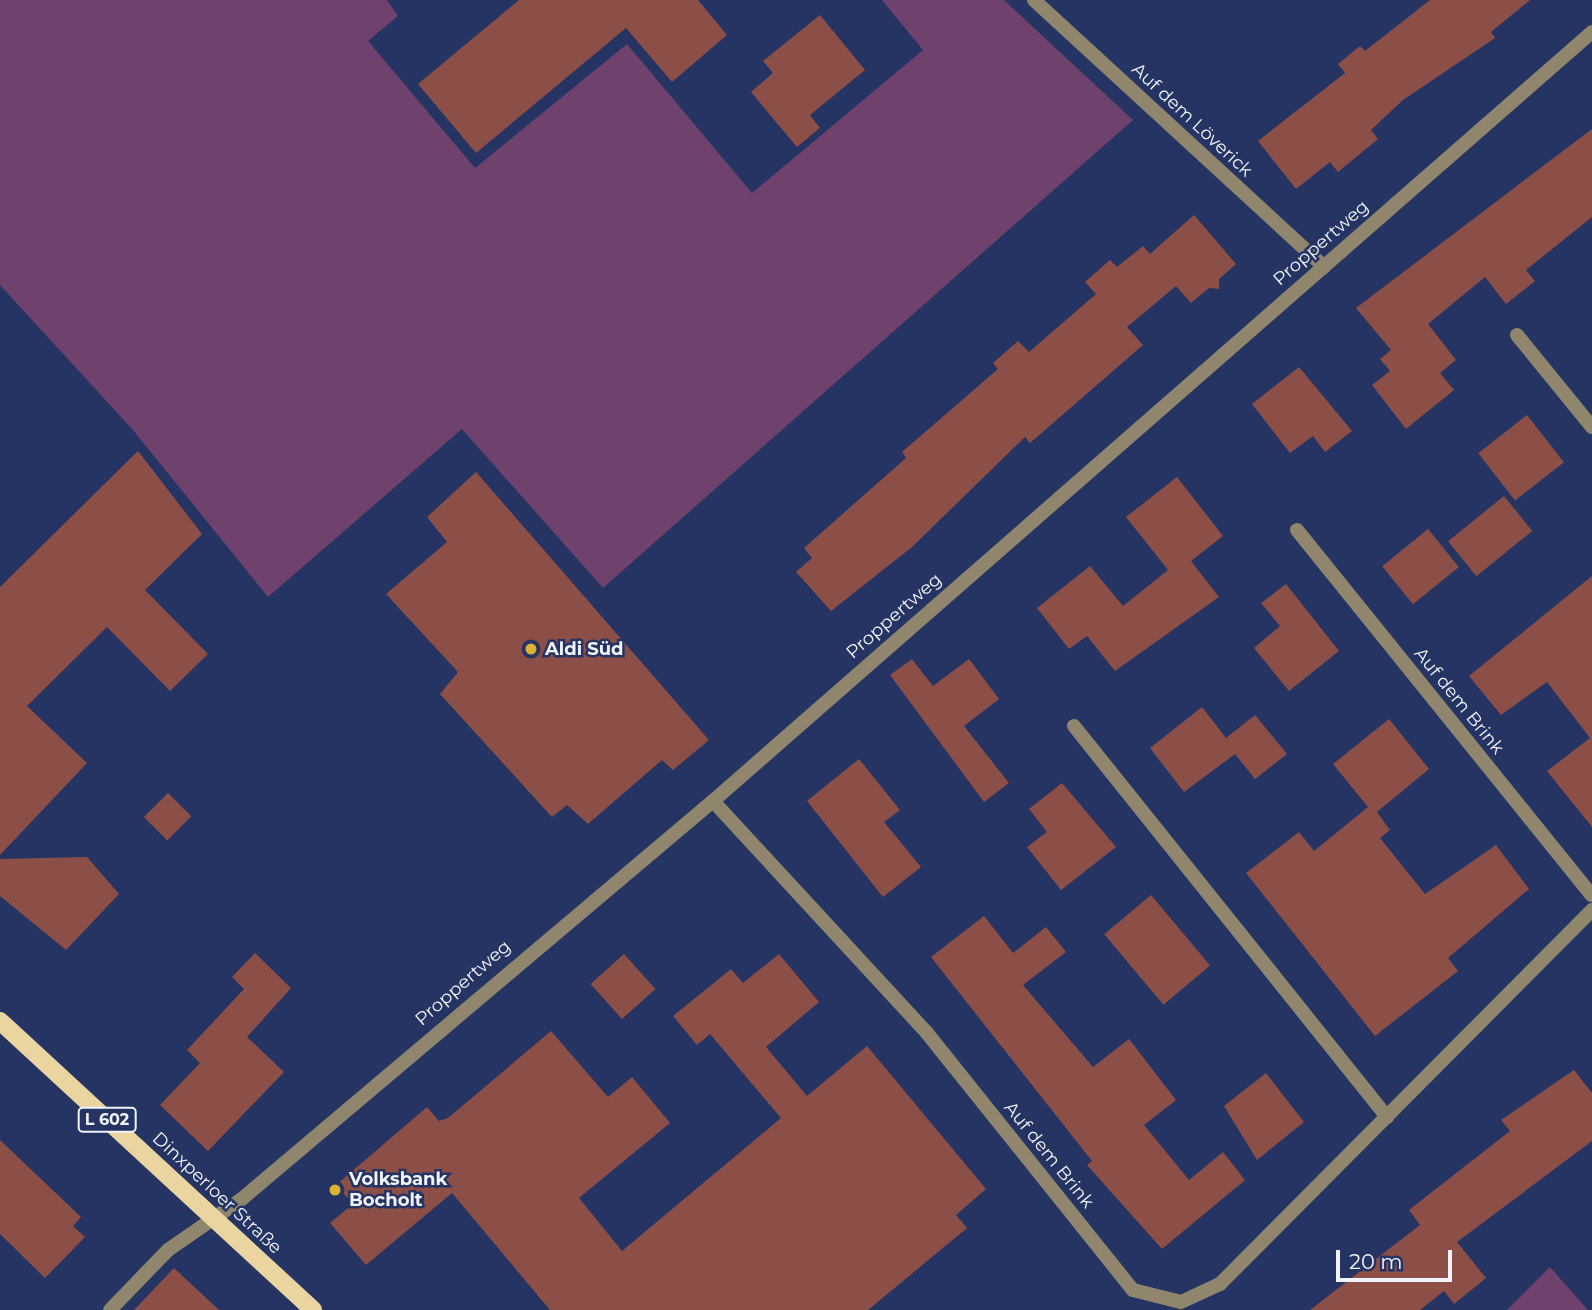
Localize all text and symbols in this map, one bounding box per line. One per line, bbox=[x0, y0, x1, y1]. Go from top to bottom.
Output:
street label: Auf dem Löverick bbox=[1127, 59, 1257, 181]
street label: Proppertweg bbox=[1269, 196, 1373, 290]
street label: Proppertweg bbox=[842, 569, 946, 663]
place label: Aldi Süd bbox=[545, 638, 623, 660]
marker: Aldi Süd bbox=[523, 641, 539, 657]
street label: Auf dem Brink bbox=[1409, 643, 1509, 759]
street label: Proppertweg bbox=[411, 936, 515, 1030]
street label: Auf dem Brink bbox=[999, 1097, 1099, 1213]
road number: L 602 bbox=[77, 1108, 137, 1132]
street label: Dinxperloer Straße bbox=[148, 1127, 286, 1259]
place label: Volksbank Bocholt bbox=[349, 1169, 447, 1212]
marker: Volksbank Bocholt bbox=[327, 1182, 343, 1198]
scale bar bbox=[1340, 1236, 1456, 1280]
text: 20 m bbox=[1349, 1249, 1403, 1274]

